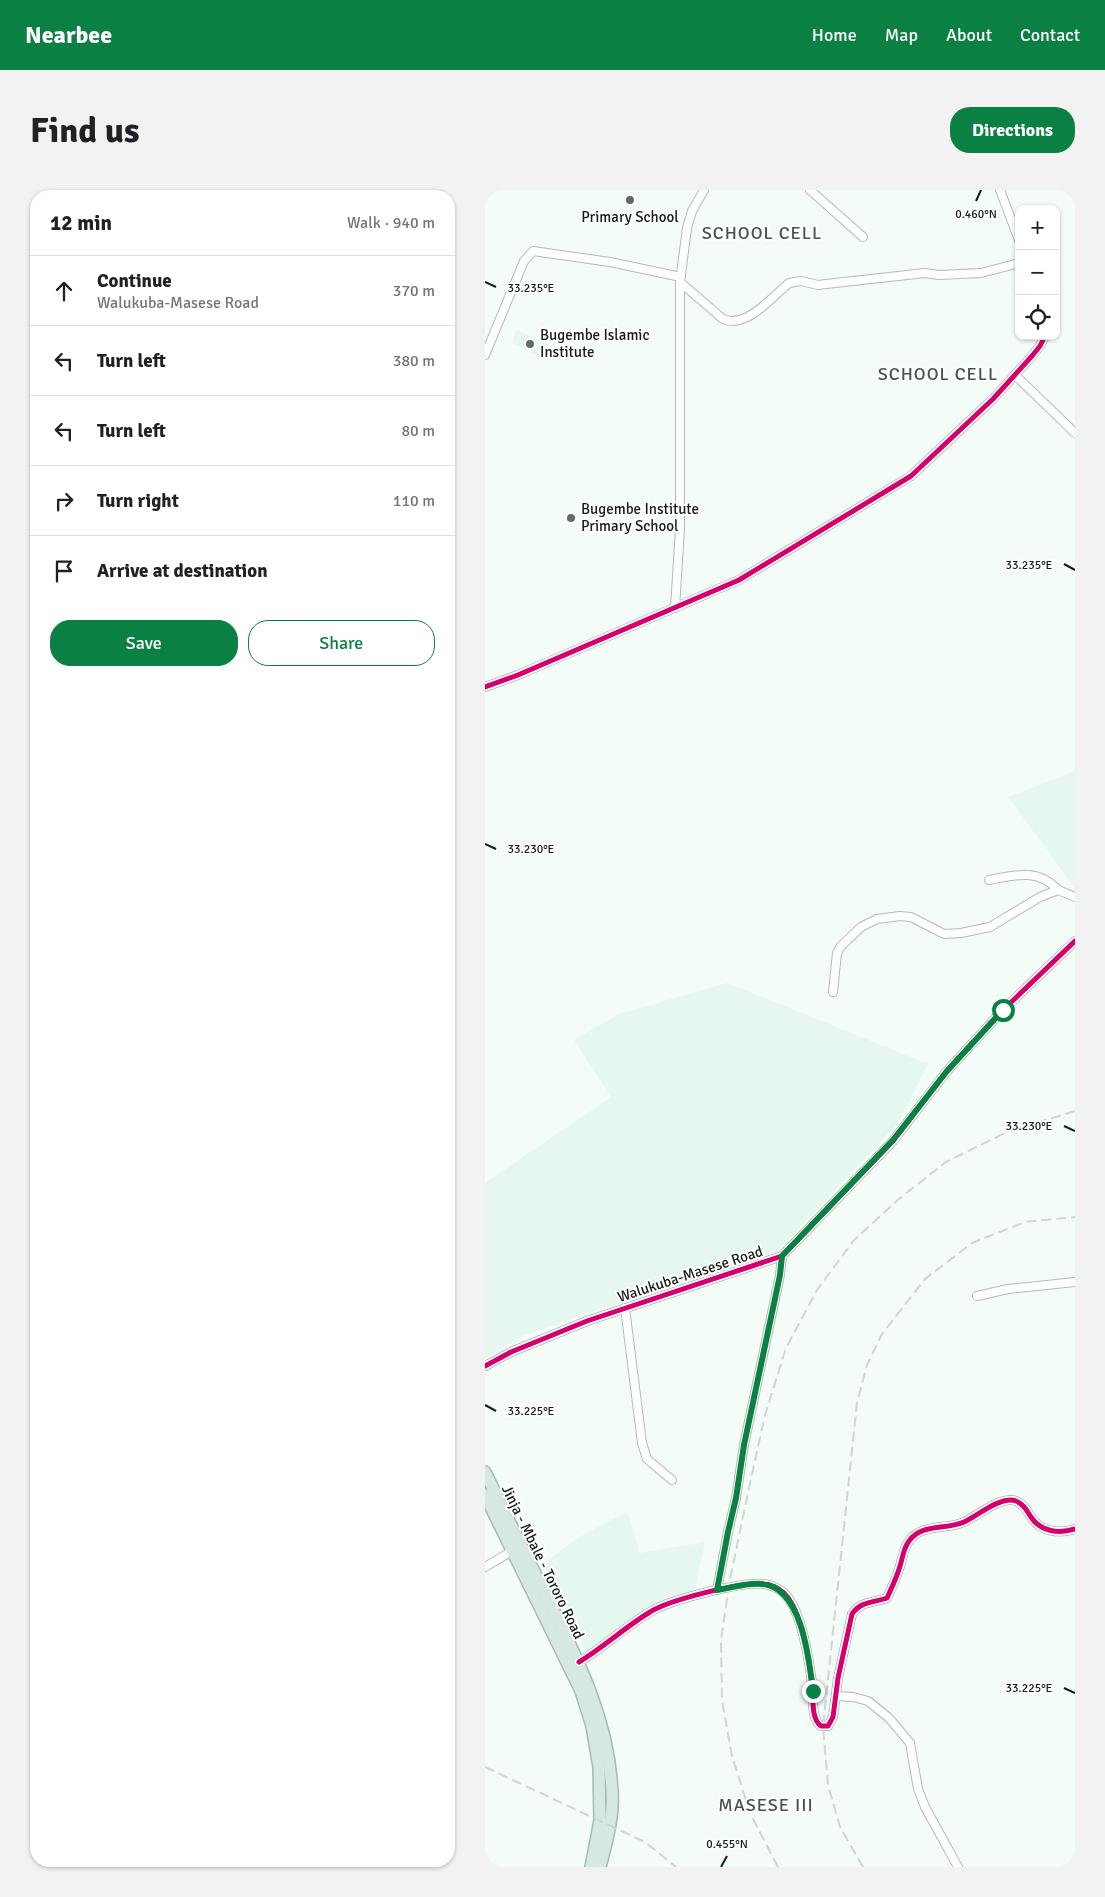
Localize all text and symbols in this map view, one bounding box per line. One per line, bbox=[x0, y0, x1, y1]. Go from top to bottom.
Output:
text: Nearbee bbox=[25, 20, 112, 50]
text: Home bbox=[812, 24, 857, 46]
text: Map bbox=[885, 24, 918, 46]
text: About bbox=[946, 24, 992, 46]
text: Contact bbox=[1020, 24, 1080, 46]
button: Directions bbox=[950, 107, 1075, 153]
text: Find us bbox=[30, 109, 140, 152]
marker: Primary School bbox=[624, 194, 636, 206]
map controls bbox=[1015, 205, 1060, 340]
button: + bbox=[1015, 205, 1060, 250]
text: 0.460°N bbox=[955, 207, 997, 222]
place label: Primary School bbox=[581, 208, 679, 226]
text: 12 min bbox=[50, 210, 112, 236]
text: Walk · 940 m bbox=[347, 213, 435, 233]
district label: SCHOOL CELL bbox=[702, 222, 822, 244]
button: − bbox=[1015, 250, 1060, 295]
text: Continue bbox=[97, 269, 172, 293]
icon: ahead bbox=[50, 277, 78, 305]
text: 370 m bbox=[393, 281, 435, 301]
text: 33.235°E bbox=[508, 281, 555, 296]
text: Walukuba-Masese Road bbox=[97, 293, 259, 313]
button: locate bbox=[1015, 295, 1060, 340]
place label: Bugembe Islamic Institute bbox=[540, 326, 649, 361]
marker: Bugembe Islamic Institute bbox=[524, 338, 536, 350]
icon: left bbox=[50, 347, 78, 375]
text: Turn left bbox=[97, 349, 166, 373]
text: 380 m bbox=[393, 351, 435, 371]
district label: SCHOOL CELL bbox=[878, 363, 998, 385]
icon: left bbox=[50, 417, 78, 445]
text: Turn left bbox=[97, 419, 166, 443]
text: 80 m bbox=[401, 421, 435, 441]
icon: right bbox=[50, 487, 78, 515]
text: Turn right bbox=[97, 489, 179, 513]
text: 110 m bbox=[393, 491, 435, 511]
place label: Bugembe Institute Primary School bbox=[581, 500, 699, 535]
marker: Bugembe Institute Primary School bbox=[565, 512, 577, 524]
icon: arrive bbox=[50, 557, 78, 585]
text: 33.235°E bbox=[1006, 558, 1053, 573]
text: Arrive at destination bbox=[97, 559, 268, 583]
button: Save bbox=[50, 620, 238, 666]
button: Share bbox=[248, 620, 435, 666]
text: 33.230°E bbox=[508, 842, 555, 857]
route start bbox=[992, 999, 1015, 1022]
text: 33.230°E bbox=[1006, 1119, 1053, 1134]
street label: Walukuba-Masese Road bbox=[615, 1242, 765, 1306]
text: 33.225°E bbox=[508, 1404, 555, 1419]
street label: Jinja - Mbale - Tororo Road bbox=[498, 1482, 588, 1642]
route end bbox=[802, 1680, 825, 1703]
text: 33.225°E bbox=[1006, 1681, 1053, 1696]
district label: MASESE III bbox=[718, 1794, 814, 1816]
text: 0.455°N bbox=[706, 1837, 748, 1852]

